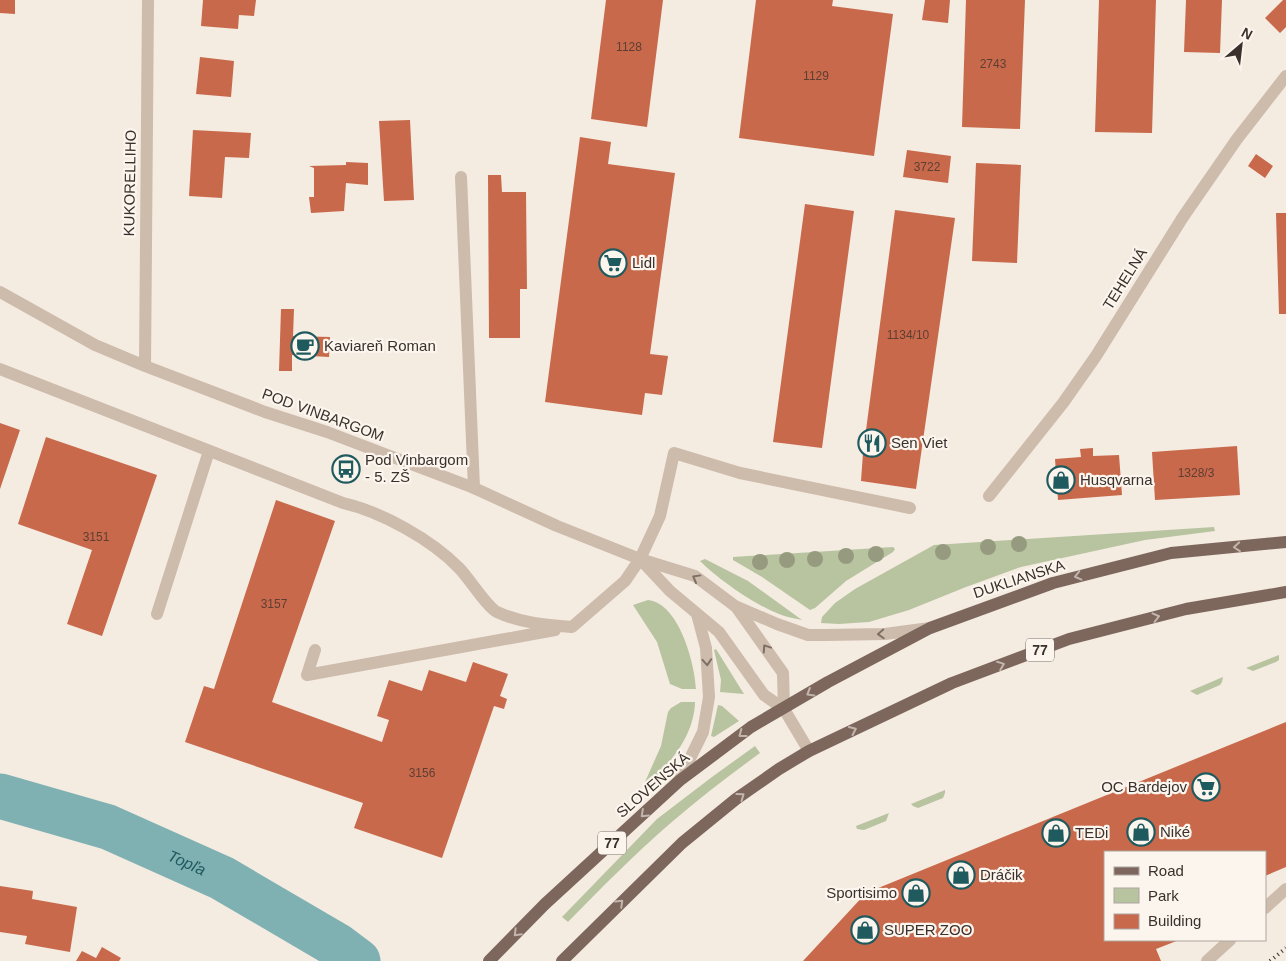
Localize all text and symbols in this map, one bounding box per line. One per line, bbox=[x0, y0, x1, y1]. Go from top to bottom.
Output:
north arrow bbox=[1216, 20, 1266, 70]
text: N bbox=[1239, 24, 1255, 43]
house number: 1128 bbox=[616, 40, 642, 54]
house number: 2743 bbox=[980, 57, 1007, 71]
house number: 1129 bbox=[803, 69, 829, 83]
street label: KUKORELLIHO bbox=[120, 129, 139, 236]
house number: 3722 bbox=[914, 160, 941, 174]
street label: TEHELNÁ bbox=[1099, 245, 1150, 313]
supermarket icon: Lidl bbox=[598, 248, 628, 278]
place label: Lidl bbox=[632, 254, 655, 271]
house number: 1134/10 bbox=[887, 328, 930, 342]
cafe icon: Kaviareň Roman bbox=[290, 331, 320, 361]
place label: Kaviareň Roman bbox=[324, 337, 436, 354]
street label: POD VINBARGOM bbox=[260, 385, 386, 444]
restaurant icon: Sen Viet bbox=[857, 428, 887, 458]
place label: Sen Viet bbox=[891, 434, 948, 451]
place label: Pod Vinbargom - 5. ZŠ bbox=[365, 451, 468, 485]
bus stop icon: Pod Vinbargom - 5. ZŠ bbox=[331, 454, 361, 484]
shop icon: Husqvarna bbox=[1046, 465, 1076, 495]
house number: 1328/3 bbox=[1178, 466, 1215, 480]
place label: Husqvarna bbox=[1080, 471, 1153, 488]
house number: 3151 bbox=[83, 530, 110, 544]
one-way arrow bbox=[1233, 541, 1241, 552]
street label: DUKLIANSKA bbox=[971, 556, 1067, 601]
one-way arrow bbox=[1075, 571, 1083, 581]
one-way arrow bbox=[693, 574, 702, 584]
house number: 3157 bbox=[261, 597, 288, 611]
one-way arrow bbox=[1152, 612, 1161, 623]
one-way arrow bbox=[877, 628, 885, 639]
road number: 77 bbox=[1026, 638, 1054, 662]
one-way arrow bbox=[763, 644, 772, 653]
one-way arrow bbox=[701, 658, 712, 666]
one-way arrow bbox=[997, 660, 1005, 670]
one-way arrow bbox=[807, 686, 816, 696]
one-way arrow bbox=[848, 726, 857, 736]
one-way arrow bbox=[739, 728, 748, 736]
street label: SLOVENSKÁ bbox=[613, 748, 693, 821]
house number: 3156 bbox=[409, 766, 436, 780]
supermarket icon: OC Bardejov bbox=[1191, 772, 1221, 802]
place label: OC Bardejov bbox=[1101, 778, 1187, 795]
one-way arrow bbox=[735, 793, 745, 802]
one-way arrow bbox=[640, 808, 649, 817]
shop icon: Niké bbox=[1126, 817, 1156, 847]
shop icon: TEDi bbox=[1041, 818, 1071, 848]
place label: Niké bbox=[1160, 823, 1190, 840]
place label: TEDi bbox=[1075, 824, 1108, 841]
road number: 77 bbox=[598, 831, 626, 854]
water label: Topľa bbox=[165, 847, 208, 879]
legend bbox=[1104, 851, 1266, 941]
shop icon: Dráčik bbox=[946, 860, 976, 890]
text: Road bbox=[1148, 862, 1184, 879]
place label: Dráčik bbox=[980, 866, 1023, 883]
shop icon: Sportisimo bbox=[901, 878, 931, 908]
place label: Sportisimo bbox=[826, 884, 897, 901]
text: Park bbox=[1148, 887, 1179, 904]
one-way arrow bbox=[614, 900, 623, 909]
text: Building bbox=[1148, 912, 1201, 929]
shop icon: SUPER ZOO bbox=[850, 915, 880, 945]
place label: SUPER ZOO bbox=[884, 921, 972, 938]
one-way arrow bbox=[514, 927, 523, 936]

